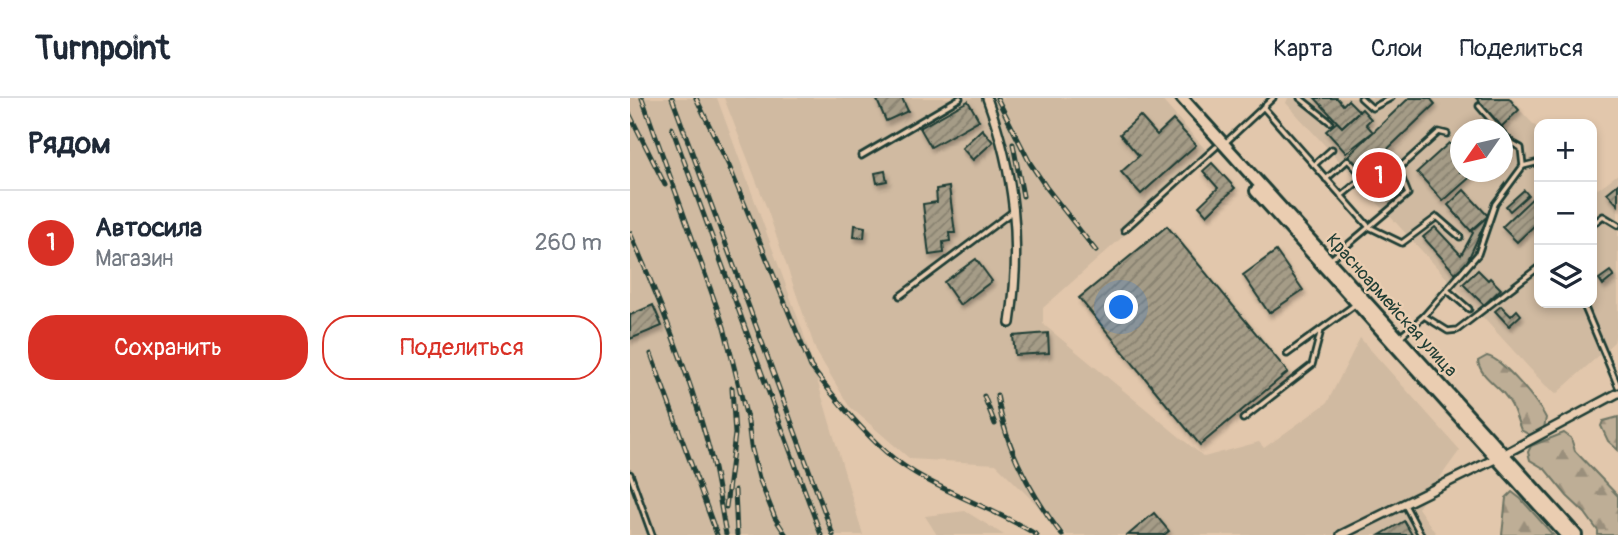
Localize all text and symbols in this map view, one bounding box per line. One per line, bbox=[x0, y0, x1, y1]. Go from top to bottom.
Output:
text: Turnpoint bbox=[35, 28, 170, 69]
text: Карта bbox=[1273, 34, 1333, 63]
text: Слои bbox=[1371, 34, 1422, 63]
text: Поделиться bbox=[1460, 34, 1583, 63]
north arrow bbox=[1450, 119, 1513, 182]
map controls bbox=[1534, 119, 1597, 308]
button: + bbox=[1534, 119, 1597, 182]
text: Рядом bbox=[28, 125, 111, 162]
pin: 1 bbox=[1356, 149, 1402, 201]
button: − bbox=[1534, 182, 1597, 245]
text: Автосила bbox=[95, 212, 202, 244]
text: 1 bbox=[47, 228, 56, 257]
text: 260 m bbox=[535, 228, 602, 257]
street label: Красноармейская улица bbox=[1321, 229, 1462, 382]
text: Магазин bbox=[95, 244, 174, 273]
button: layers bbox=[1534, 245, 1597, 308]
your location bbox=[1104, 290, 1138, 324]
button: Сохранить bbox=[28, 315, 308, 380]
button: Поделиться bbox=[322, 315, 602, 380]

